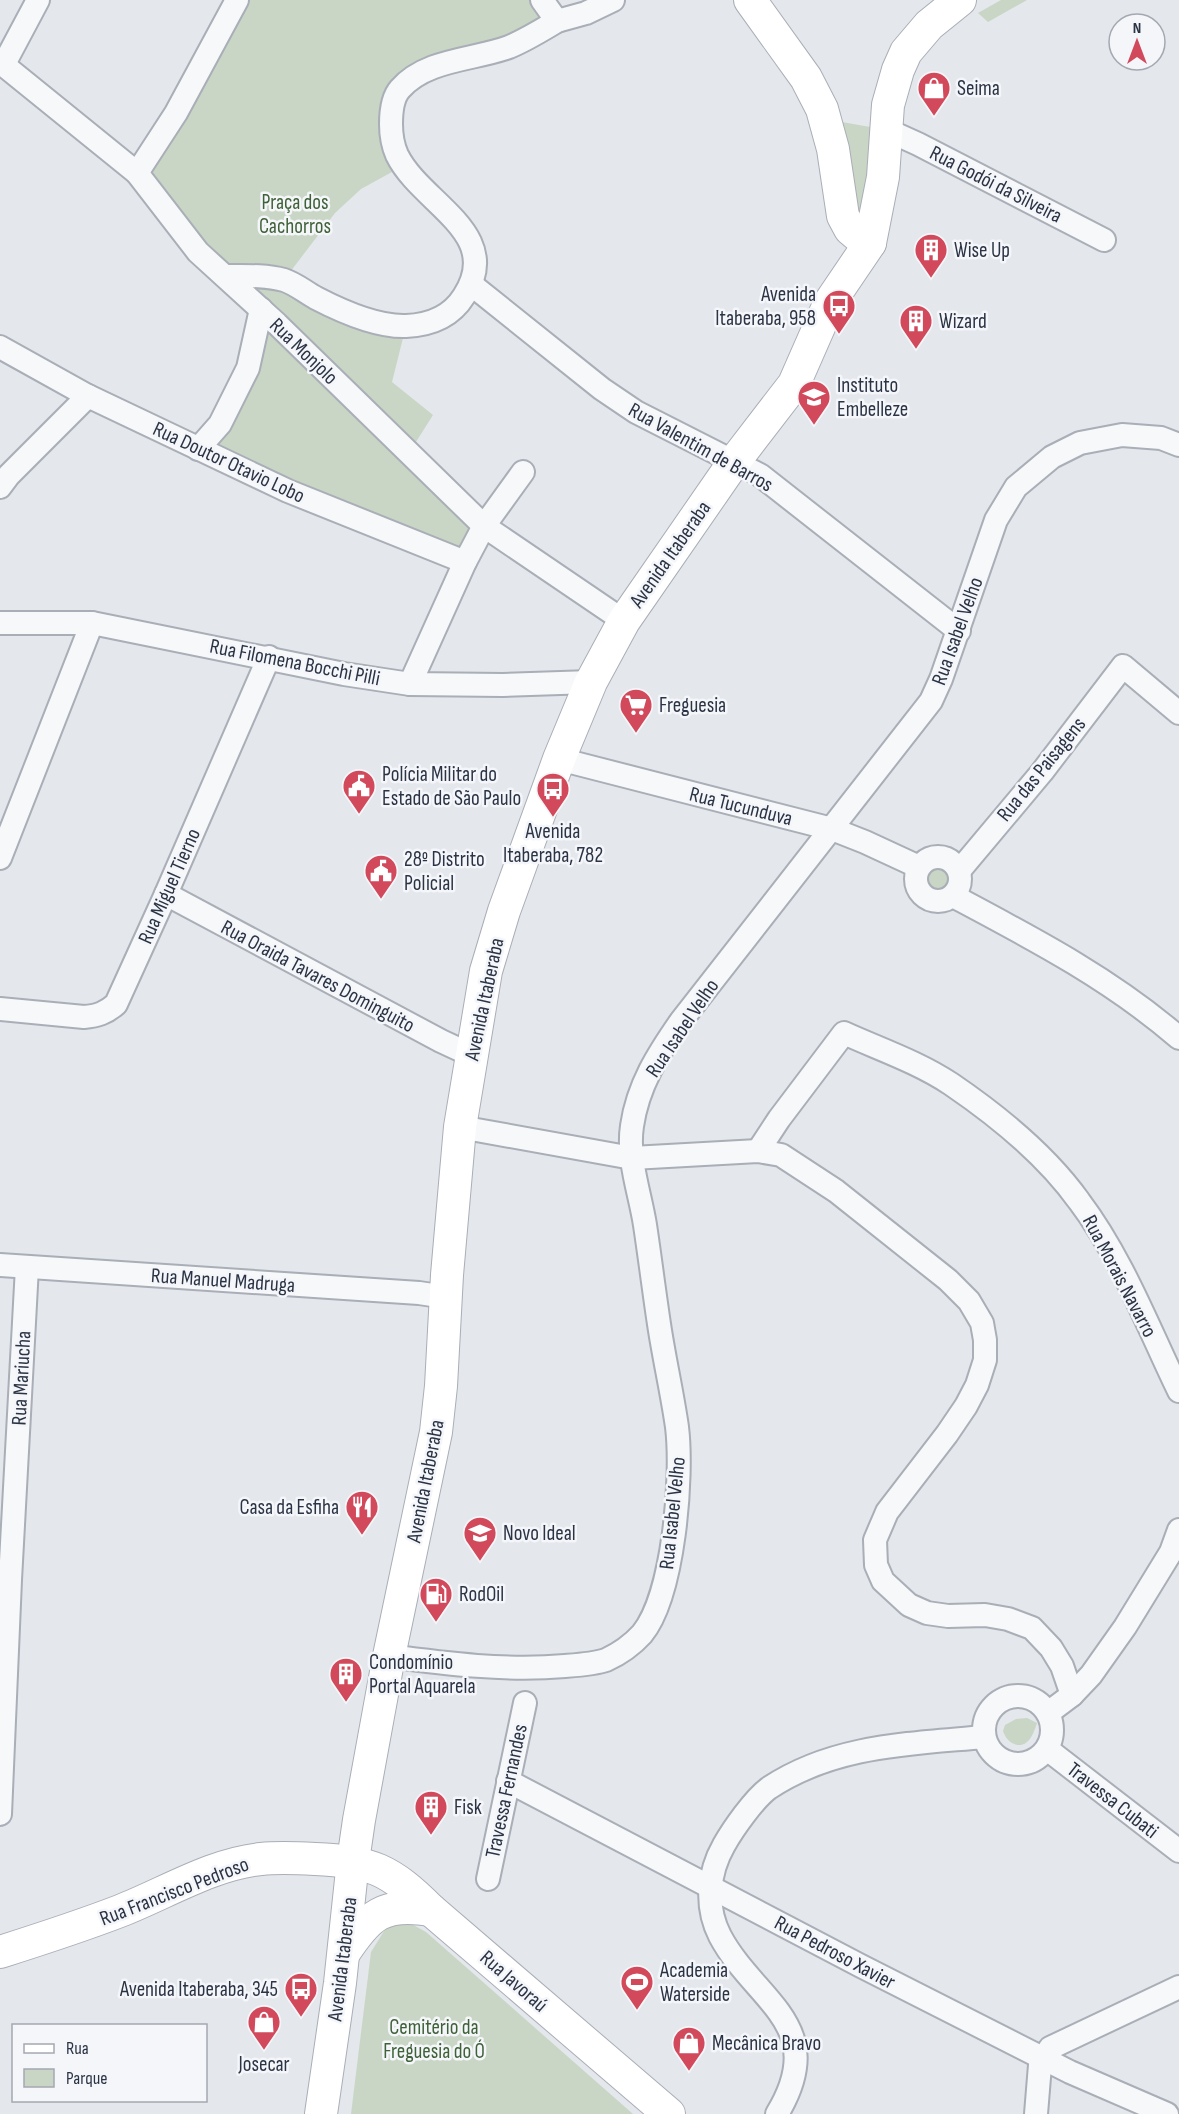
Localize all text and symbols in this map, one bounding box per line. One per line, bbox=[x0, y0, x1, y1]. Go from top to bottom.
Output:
north arrow bbox=[1107, 12, 1167, 72]
text: N bbox=[1133, 19, 1141, 38]
shop icon: Seima bbox=[916, 70, 952, 117]
place label: Seima bbox=[957, 76, 1000, 101]
street label: Rua Godói da Silveira bbox=[926, 140, 1066, 228]
park label: Praça dos Cachorros bbox=[259, 190, 331, 239]
building icon: Wise Up bbox=[913, 232, 949, 279]
place label: Wise Up bbox=[954, 238, 1010, 263]
place label: Avenida Itaberaba, 958 bbox=[715, 282, 816, 331]
bus stop icon: Avenida Itaberaba, 958 bbox=[821, 288, 857, 335]
building icon: Wizard bbox=[898, 303, 934, 350]
place label: Wizard bbox=[939, 309, 987, 334]
street label: Rua Monjolo bbox=[264, 313, 343, 390]
place label: Instituto Embelleze bbox=[837, 373, 908, 422]
school or university icon: Instituto Embelleze bbox=[796, 379, 832, 426]
street label: Rua Valentim de Barros bbox=[624, 397, 777, 497]
street label: Rua Doutor Otavio Lobo bbox=[149, 416, 309, 509]
street label: Avenida Itaberaba bbox=[624, 496, 716, 613]
street label: Rua Isabel Velho bbox=[926, 574, 989, 689]
street label: Rua Filomena Bocchi Pilli bbox=[208, 634, 382, 691]
supermarket icon: Freguesia bbox=[618, 687, 654, 734]
place label: Freguesia bbox=[659, 693, 726, 718]
street label: Rua das Paisagens bbox=[992, 712, 1091, 827]
place label: Polícia Militar do Estado de São Paulo bbox=[382, 762, 521, 811]
public building icon: Polícia Militar do Estado de São Paulo bbox=[341, 768, 377, 815]
bus stop icon: Avenida Itaberaba, 782 bbox=[535, 771, 571, 818]
street label: Rua Tucunduva bbox=[687, 782, 795, 831]
place label: Avenida Itaberaba, 782 bbox=[503, 819, 603, 868]
street label: Rua Miguel Tierno bbox=[133, 825, 206, 948]
place label: 28º Distrito Policial bbox=[404, 847, 485, 896]
public building icon: 28º Distrito Policial bbox=[363, 853, 399, 900]
street label: Rua Oraida Tavares Dominguito bbox=[217, 915, 419, 1038]
street label: Avenida Itaberaba bbox=[459, 936, 510, 1064]
street label: Rua Isabel Velho bbox=[640, 974, 724, 1082]
street label: Rua Morais Navarro bbox=[1077, 1211, 1162, 1342]
street label: Rua Manuel Madruga bbox=[150, 1263, 296, 1298]
street label: Rua Mariucha bbox=[7, 1330, 36, 1426]
street label: Avenida Itaberaba bbox=[401, 1418, 450, 1546]
street label: Rua Isabel Velho bbox=[654, 1456, 691, 1571]
restaurant icon: Casa da Esfiha bbox=[344, 1489, 380, 1536]
place label: Casa da Esfiha bbox=[240, 1495, 339, 1520]
school or university icon: Novo Ideal bbox=[462, 1515, 498, 1562]
place label: Novo Ideal bbox=[503, 1521, 576, 1546]
fuel station icon: RodOil bbox=[418, 1576, 454, 1623]
place label: RodOil bbox=[459, 1582, 504, 1607]
place label: Condomínio Portal Aquarela bbox=[369, 1650, 476, 1699]
building icon: Condomínio Portal Aquarela bbox=[328, 1656, 364, 1703]
street label: Travessa Fernandes bbox=[480, 1722, 533, 1860]
street label: Travessa Cubati bbox=[1062, 1757, 1163, 1844]
building icon: Fisk bbox=[413, 1789, 449, 1836]
place label: Fisk bbox=[454, 1795, 482, 1820]
street label: Rua Francisco Pedroso bbox=[96, 1852, 252, 1931]
street label: Avenida Itaberaba bbox=[322, 1896, 362, 2023]
street label: Rua Pedroso Xavier bbox=[770, 1910, 899, 1995]
street label: Rua Javoraú bbox=[475, 1945, 553, 2018]
place label: Academia Waterside bbox=[659, 1958, 730, 2007]
sports icon: Academia Waterside bbox=[619, 1964, 655, 2011]
bus stop icon: Avenida Itaberaba, 345 bbox=[283, 1971, 319, 2018]
place label: Avenida Itaberaba, 345 bbox=[119, 1977, 278, 2002]
shop icon: Josecar bbox=[246, 2004, 282, 2051]
park label: Cemitério da Freguesia do Ó bbox=[383, 2015, 485, 2064]
legend bbox=[12, 2024, 207, 2102]
shop icon: Mecânica Bravo bbox=[671, 2025, 707, 2072]
place label: Mecânica Bravo bbox=[712, 2031, 821, 2056]
text: Rua bbox=[66, 2038, 89, 2059]
place label: Josecar bbox=[237, 2052, 290, 2077]
text: Parque bbox=[66, 2068, 107, 2089]

